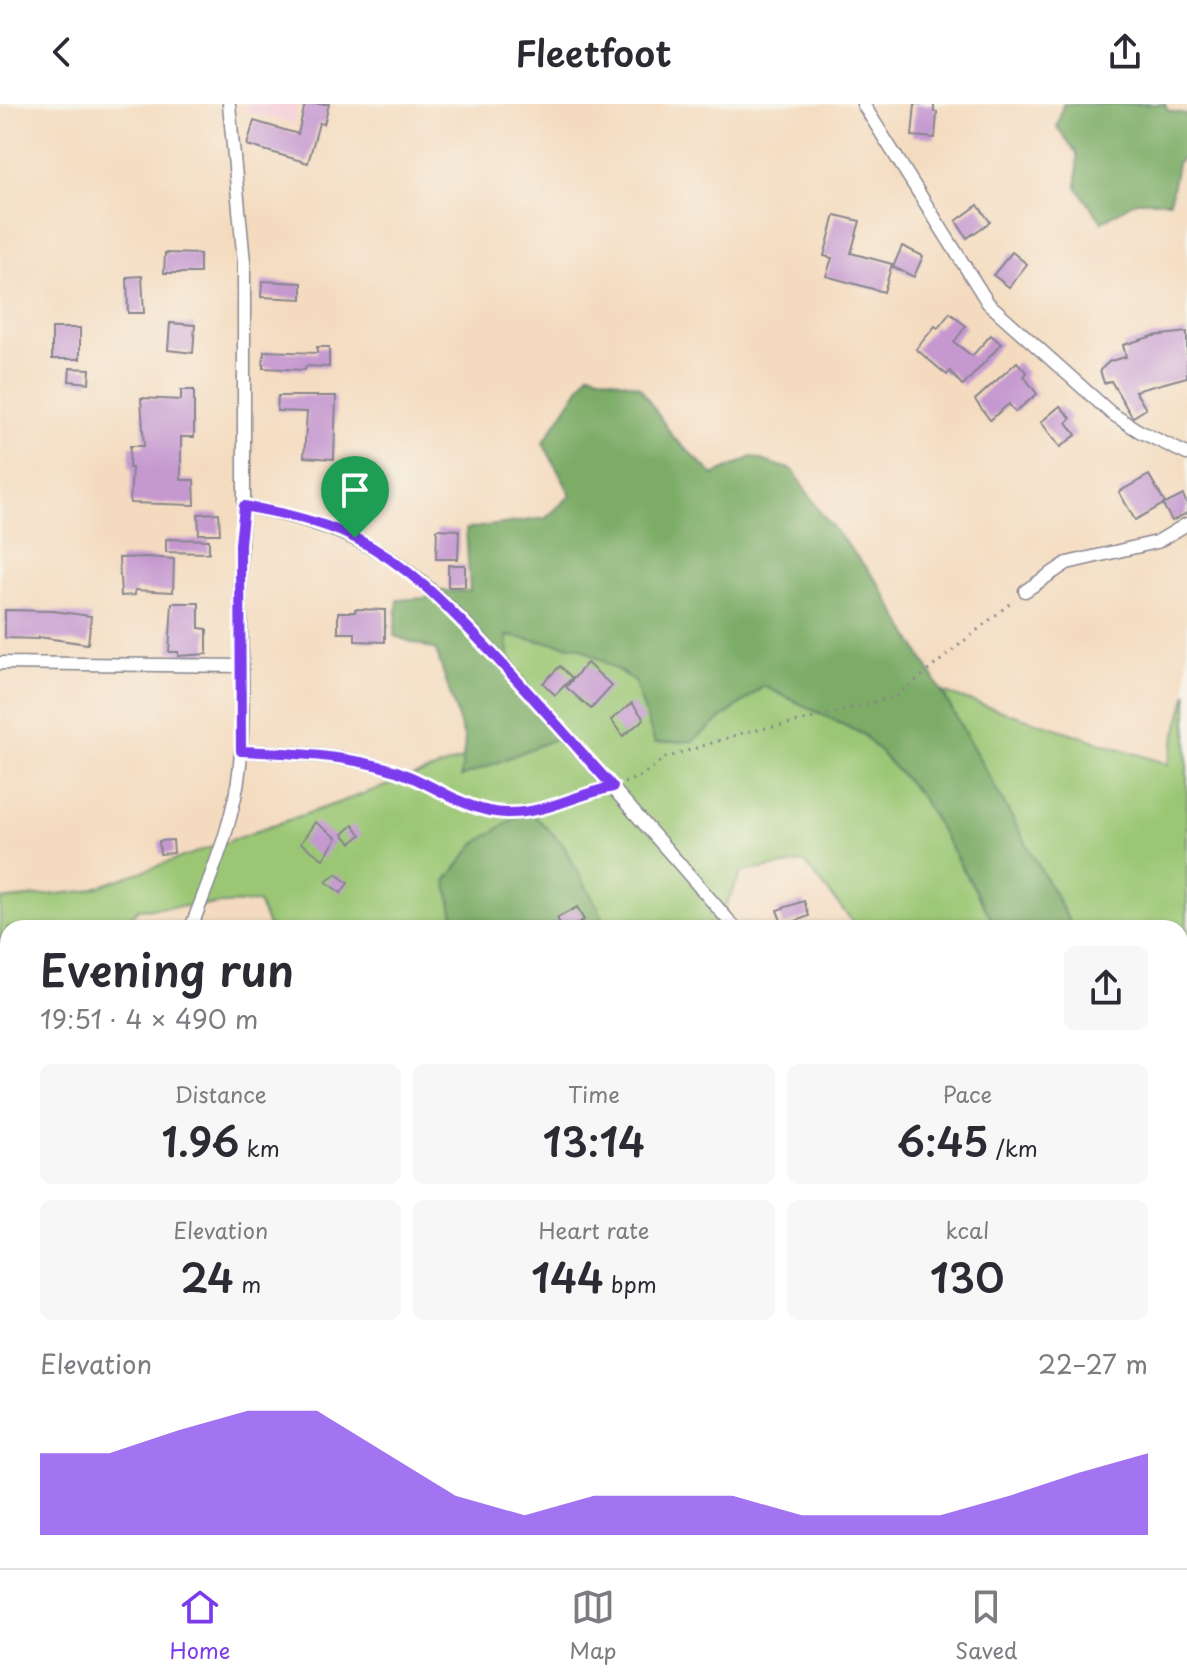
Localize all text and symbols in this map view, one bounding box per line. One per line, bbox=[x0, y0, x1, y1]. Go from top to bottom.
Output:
text: Fleetfoot bbox=[515, 25, 672, 79]
icon: back bbox=[40, 30, 84, 74]
icon: share bbox=[1103, 30, 1147, 74]
pin bbox=[321, 456, 389, 538]
icon: arrive bbox=[333, 468, 377, 512]
text: Evening run bbox=[40, 936, 294, 1002]
button: share bbox=[1064, 946, 1148, 1030]
text: 19:51 · 4 × 490 m bbox=[40, 999, 258, 1038]
text: Distance bbox=[175, 1077, 267, 1110]
text: Time bbox=[568, 1077, 620, 1110]
text: Pace bbox=[943, 1077, 992, 1110]
text: 1.96 bbox=[162, 1110, 239, 1171]
text: 13:14 bbox=[543, 1110, 645, 1171]
text: 6:45 bbox=[897, 1110, 989, 1171]
text: km bbox=[239, 1131, 280, 1164]
text: /km bbox=[989, 1131, 1038, 1164]
text: Elevation bbox=[173, 1213, 268, 1246]
text: Heart rate bbox=[538, 1213, 650, 1246]
text: kcal bbox=[945, 1213, 989, 1246]
text: 24 bbox=[180, 1246, 234, 1307]
text: 144 bbox=[531, 1246, 604, 1307]
text: 130 bbox=[930, 1246, 1005, 1307]
text: m bbox=[234, 1267, 261, 1300]
text: bpm bbox=[604, 1267, 657, 1300]
text: Elevation bbox=[40, 1344, 152, 1383]
text: 22–27 m bbox=[1038, 1344, 1148, 1383]
tab: Home bbox=[169, 1585, 231, 1666]
tab: Map bbox=[569, 1585, 616, 1666]
tab: Saved bbox=[955, 1585, 1018, 1666]

